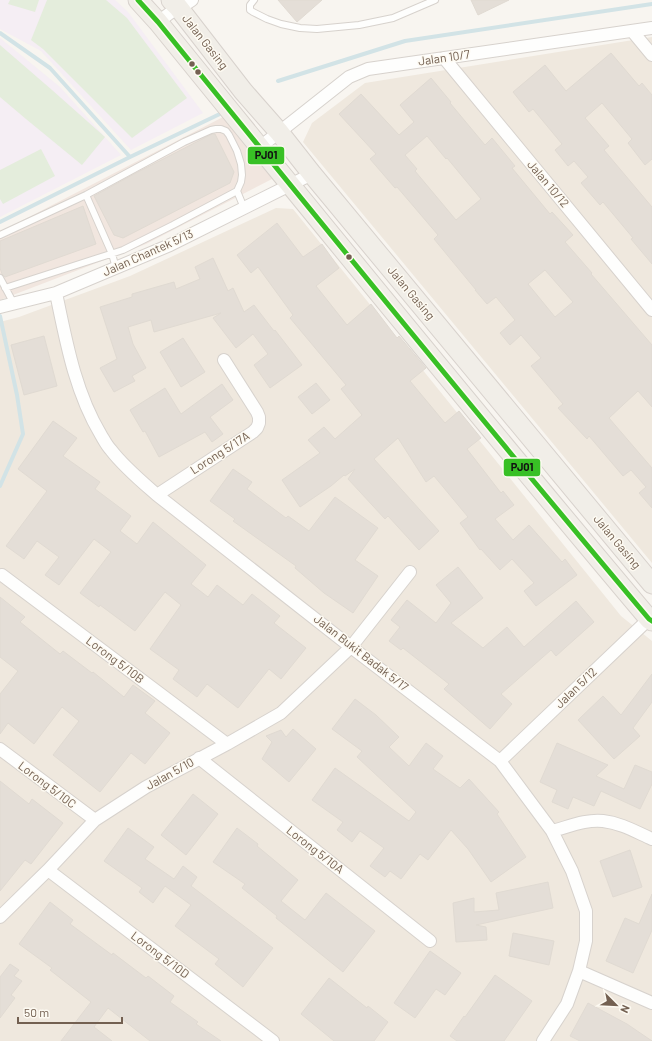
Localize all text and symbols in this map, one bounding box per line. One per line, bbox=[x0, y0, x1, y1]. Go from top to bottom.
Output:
street label: Jalan Gasing bbox=[180, 11, 232, 72]
street label: Jalan 10/7 bbox=[417, 46, 471, 68]
unlabelled marker bbox=[187, 59, 197, 69]
unlabelled marker bbox=[193, 67, 203, 77]
line badge: PJ01 bbox=[247, 146, 285, 165]
text: PJ01 bbox=[255, 148, 277, 161]
street label: Jalan 10/12 bbox=[525, 157, 573, 210]
street label: Jalan Chantek 5/13 bbox=[100, 226, 195, 278]
unlabelled marker bbox=[344, 252, 354, 262]
street label: Jalan Gasing bbox=[385, 263, 438, 322]
street label: Lorong 5/17A bbox=[187, 428, 252, 476]
line badge: PJ01 bbox=[503, 458, 541, 477]
text: PJ01 bbox=[511, 460, 533, 473]
street label: Jalan Gasing bbox=[591, 512, 644, 571]
street label: Jalan Bukit Badak 5/17 bbox=[312, 611, 412, 694]
street label: Lorong 5/10B bbox=[84, 633, 147, 686]
street label: Jalan 5/12 bbox=[552, 664, 599, 711]
street label: Jalan 5/10 bbox=[143, 754, 196, 792]
street label: Lorong 5/10C bbox=[16, 758, 79, 810]
street label: Lorong 5/10A bbox=[284, 823, 347, 876]
street label: Lorong 5/10D bbox=[129, 928, 192, 981]
north arrow bbox=[596, 985, 636, 1025]
scale bar bbox=[18, 999, 122, 1025]
text: N bbox=[618, 1003, 633, 1015]
text: 50 m bbox=[24, 1005, 49, 1019]

